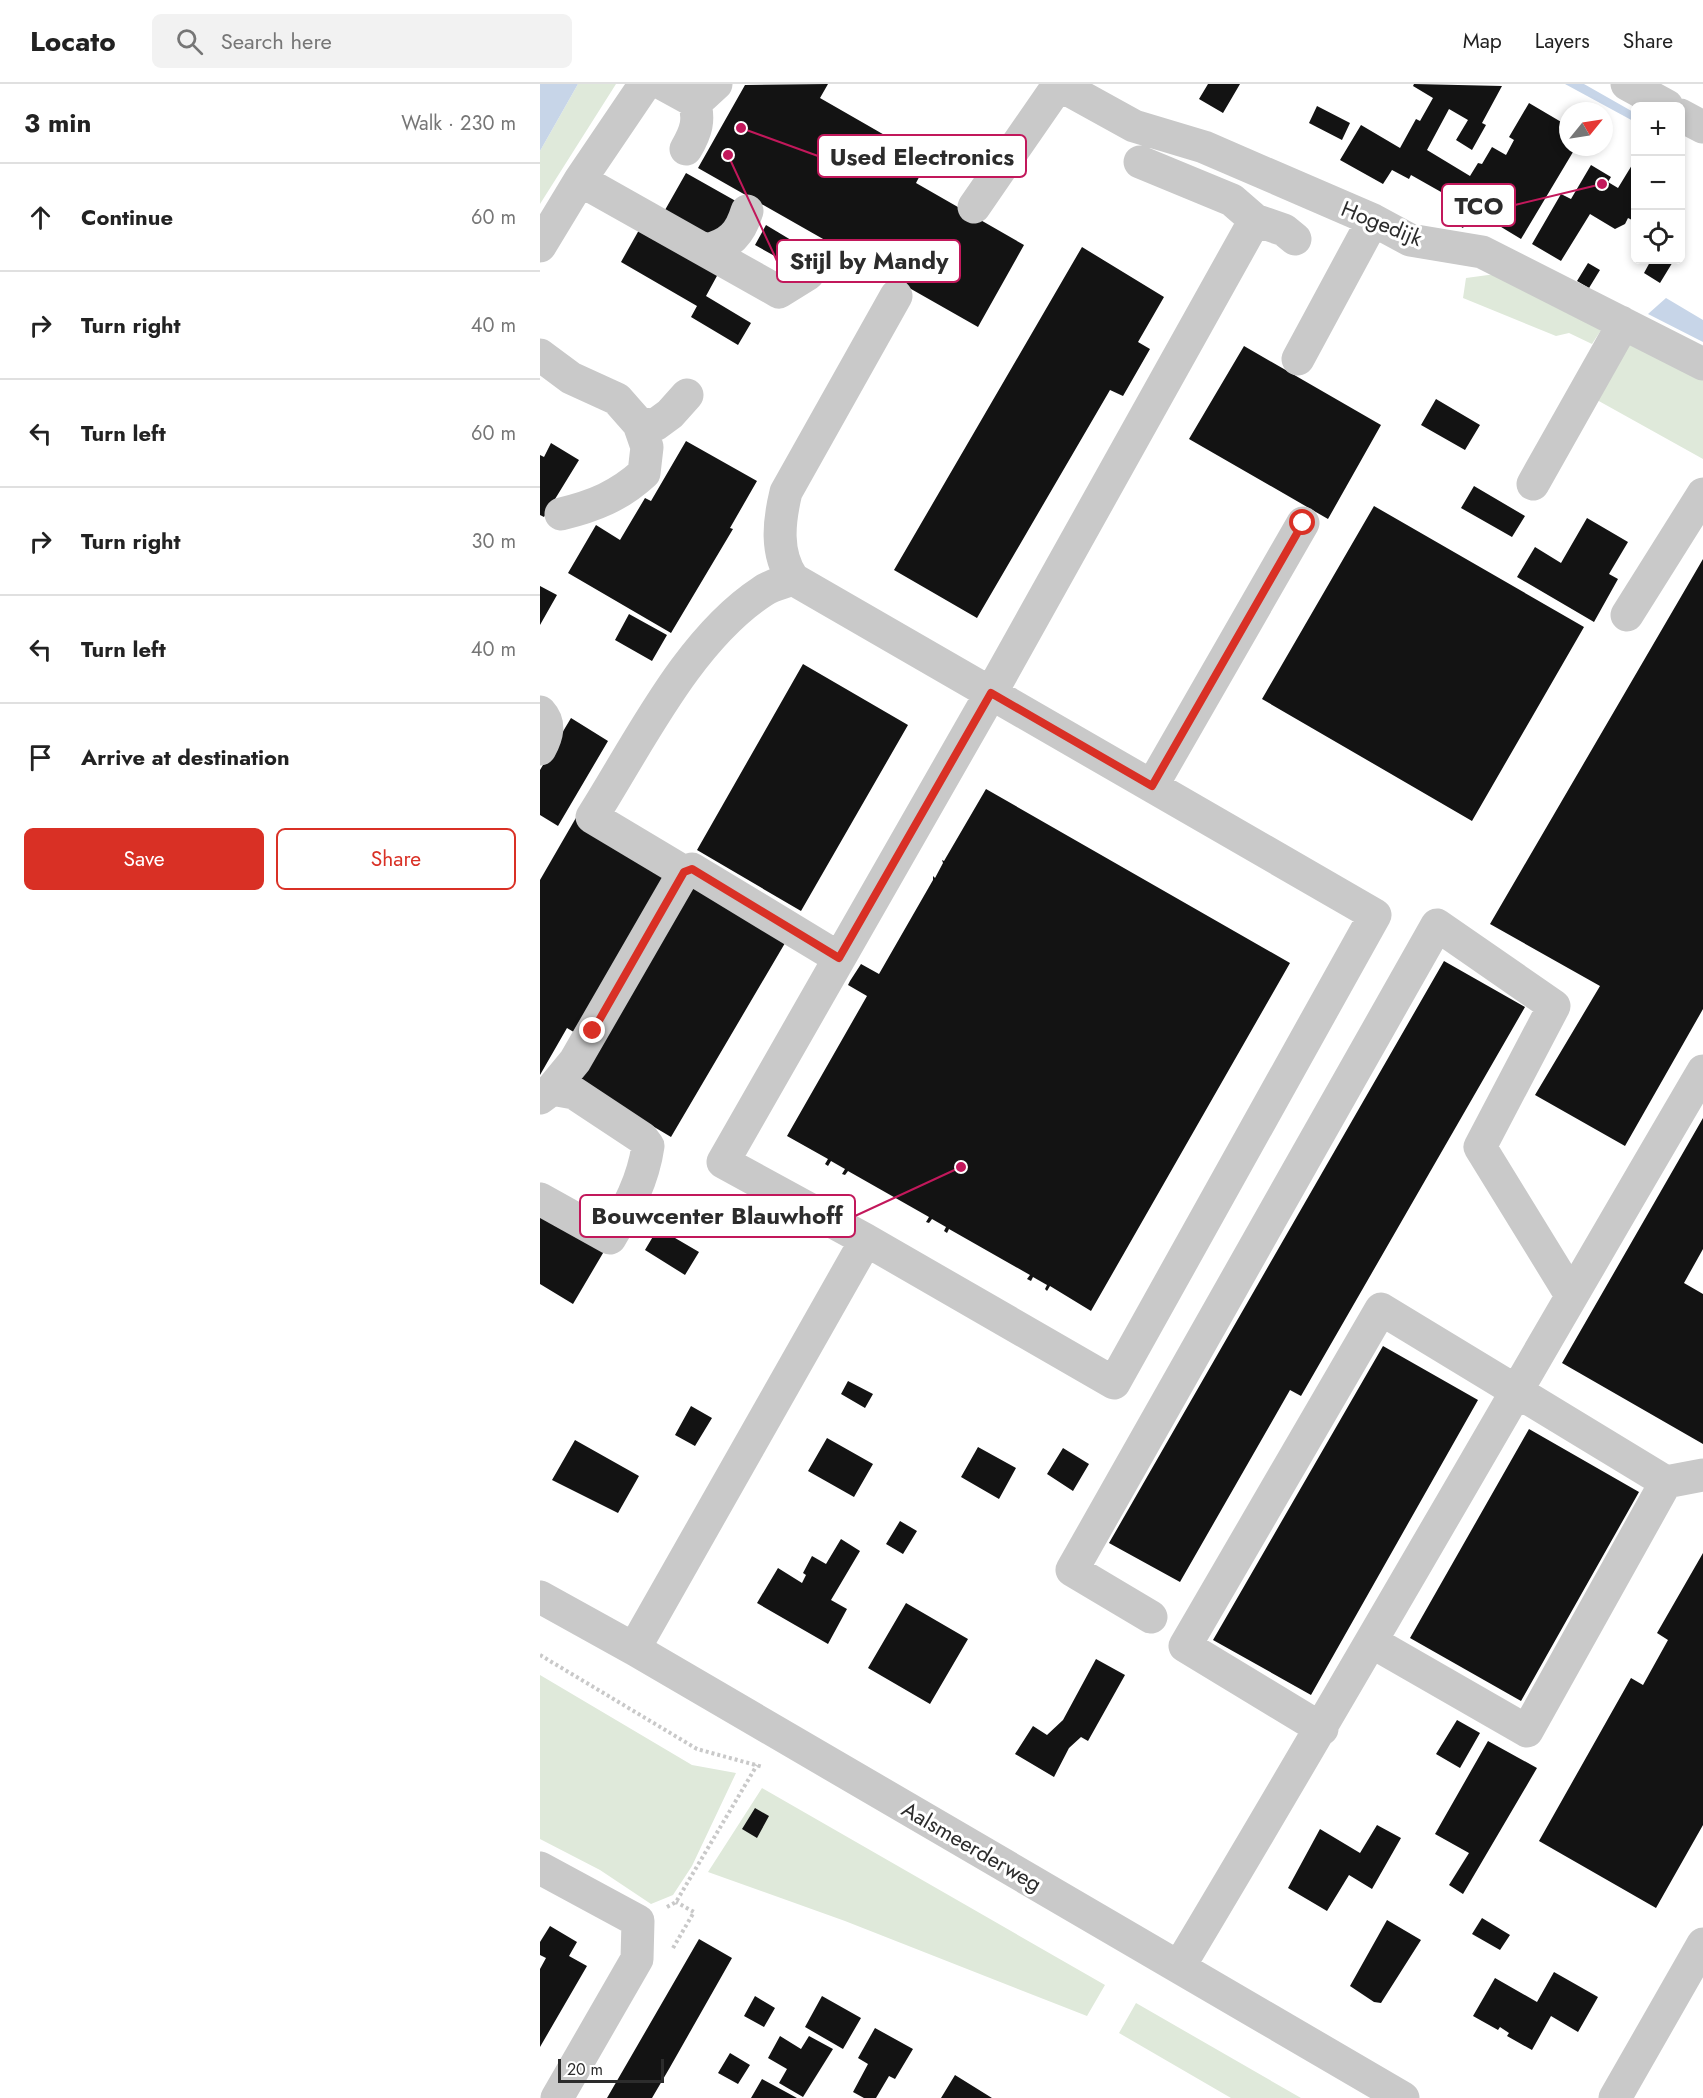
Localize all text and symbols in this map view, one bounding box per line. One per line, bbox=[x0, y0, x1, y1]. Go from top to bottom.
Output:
search box bbox=[152, 14, 572, 68]
text: Locato bbox=[30, 21, 116, 62]
icon: search bbox=[173, 25, 206, 58]
text: Search here bbox=[221, 25, 332, 57]
text: Map bbox=[1463, 26, 1502, 56]
text: Layers bbox=[1535, 26, 1590, 56]
text: Share bbox=[1623, 26, 1673, 56]
north arrow bbox=[1559, 102, 1613, 156]
map controls bbox=[1631, 102, 1685, 264]
button: + bbox=[1631, 102, 1685, 156]
text: 3 min bbox=[24, 104, 91, 142]
text: Walk · 230 m bbox=[401, 109, 516, 138]
callout: Used Electronics bbox=[818, 135, 1026, 177]
text: Used Electronics bbox=[830, 139, 1014, 174]
button: − bbox=[1631, 156, 1685, 210]
callout: TCO bbox=[1442, 184, 1515, 226]
text: TCO bbox=[1455, 188, 1503, 223]
street label: Hogedijk bbox=[1337, 192, 1428, 254]
icon: ahead bbox=[24, 201, 57, 234]
text: Continue bbox=[81, 201, 173, 233]
text: 60 m bbox=[471, 203, 516, 232]
button: locate bbox=[1631, 210, 1685, 264]
callout: Stijl by Mandy bbox=[777, 240, 960, 282]
text: Stijl by Mandy bbox=[789, 243, 949, 278]
icon: right bbox=[24, 309, 57, 342]
text: Turn right bbox=[81, 309, 181, 341]
text: 40 m bbox=[471, 311, 516, 340]
icon: left bbox=[24, 417, 57, 450]
text: Turn left bbox=[81, 417, 166, 449]
text: 60 m bbox=[471, 419, 516, 448]
route start bbox=[1289, 509, 1315, 535]
icon: right bbox=[24, 525, 57, 558]
text: Turn right bbox=[81, 525, 181, 557]
text: 30 m bbox=[471, 527, 516, 556]
icon: left bbox=[24, 633, 57, 666]
text: Turn left bbox=[81, 633, 166, 665]
text: 40 m bbox=[471, 635, 516, 664]
icon: arrive bbox=[24, 741, 57, 774]
text: Arrive at destination bbox=[81, 741, 290, 773]
button: Save bbox=[24, 828, 264, 890]
button: Share bbox=[276, 828, 516, 890]
route end bbox=[579, 1017, 605, 1043]
callout: Bouwcenter Blauwhoff bbox=[580, 1195, 855, 1237]
text: Bouwcenter Blauwhoff bbox=[591, 1198, 844, 1233]
street label: Aalsmeerderweg bbox=[896, 1793, 1048, 1899]
scale bar bbox=[558, 2056, 664, 2084]
text: 20 m bbox=[567, 2058, 603, 2081]

